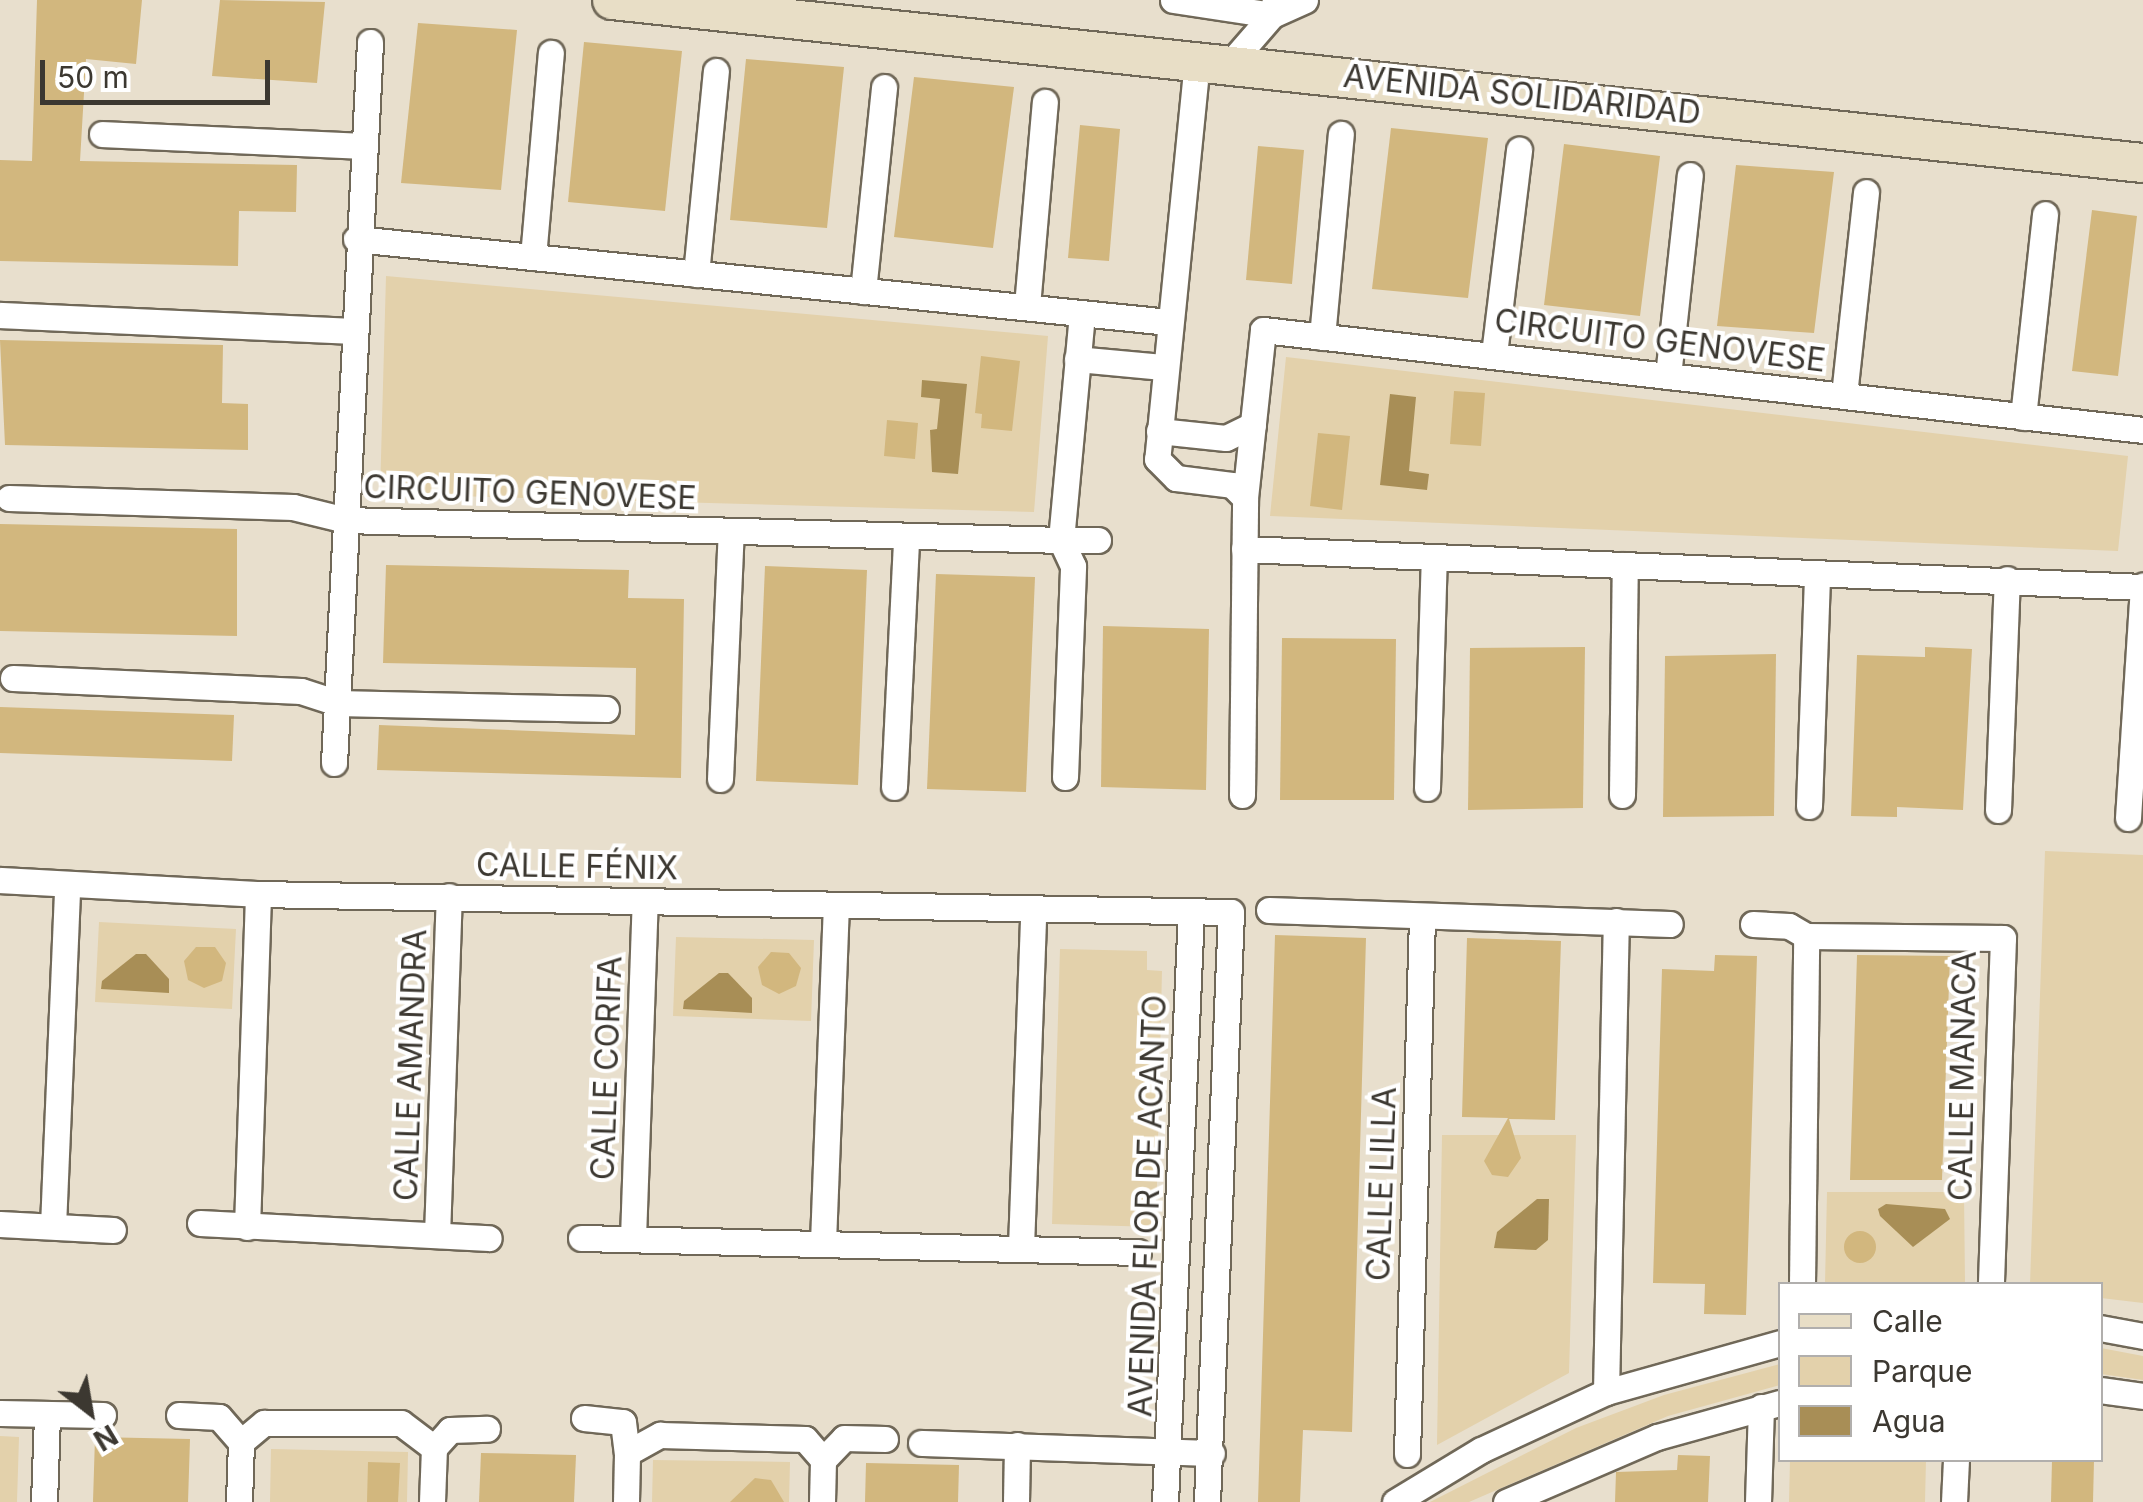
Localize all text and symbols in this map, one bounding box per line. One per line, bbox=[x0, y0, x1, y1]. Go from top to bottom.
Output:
scale bar bbox=[45, 40, 275, 102]
street label: AVENIDA SOLIDARIDAD bbox=[1341, 57, 1703, 133]
text: 50 m bbox=[57, 59, 129, 95]
street label: CIRCUITO GENOVESE bbox=[1492, 302, 1828, 380]
street label: CIRCUITO GENOVESE bbox=[363, 468, 697, 518]
street label: CALLE FÉNIX bbox=[476, 846, 678, 888]
street label: CALLE AMANDRA bbox=[387, 928, 435, 1202]
street label: CALLE MANACA bbox=[1942, 951, 1984, 1201]
street label: CALLE CORIFA bbox=[584, 955, 630, 1181]
street label: AVENIDA FLOR DE ACANTO bbox=[1121, 994, 1175, 1418]
street label: CALLE LILLA bbox=[1359, 1086, 1405, 1282]
legend bbox=[1778, 1282, 2103, 1462]
text: Calle bbox=[1872, 1303, 1943, 1339]
text: Parque bbox=[1872, 1353, 1972, 1389]
north arrow bbox=[40, 1362, 140, 1462]
text: Agua bbox=[1872, 1403, 1946, 1439]
text: N bbox=[88, 1418, 123, 1458]

